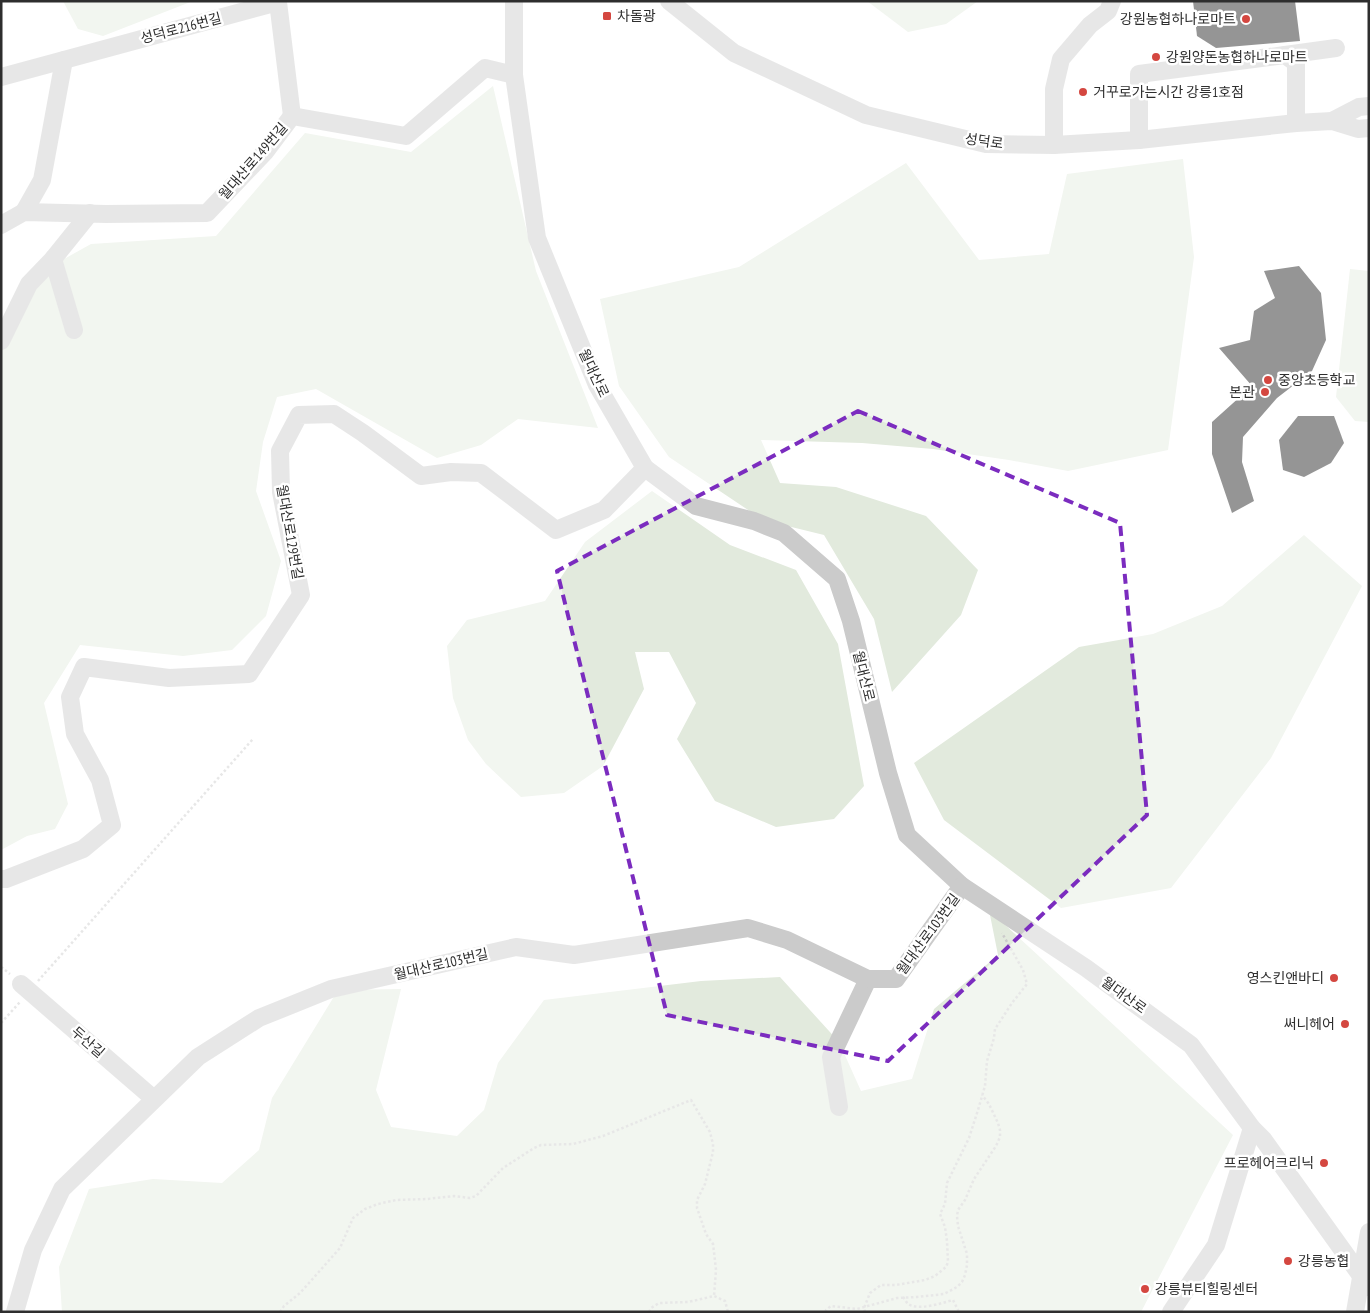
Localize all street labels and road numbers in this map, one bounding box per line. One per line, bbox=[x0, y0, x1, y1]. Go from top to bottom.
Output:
street label: 성덕로216번길 bbox=[138, 9, 224, 47]
street label: 월대산로149번길 bbox=[215, 119, 291, 203]
street label: 성덕로 bbox=[964, 129, 1005, 153]
street label: 월대산로 bbox=[575, 346, 613, 400]
street label: 월대산로129번길 bbox=[273, 483, 307, 581]
street label: 월대산로 bbox=[849, 649, 879, 703]
street label: 월대산로103번길 bbox=[892, 890, 964, 978]
street label: 월대산로103번길 bbox=[392, 944, 490, 984]
street label: 월대산로 bbox=[1098, 973, 1150, 1017]
street label: 두산길 bbox=[68, 1023, 108, 1061]

